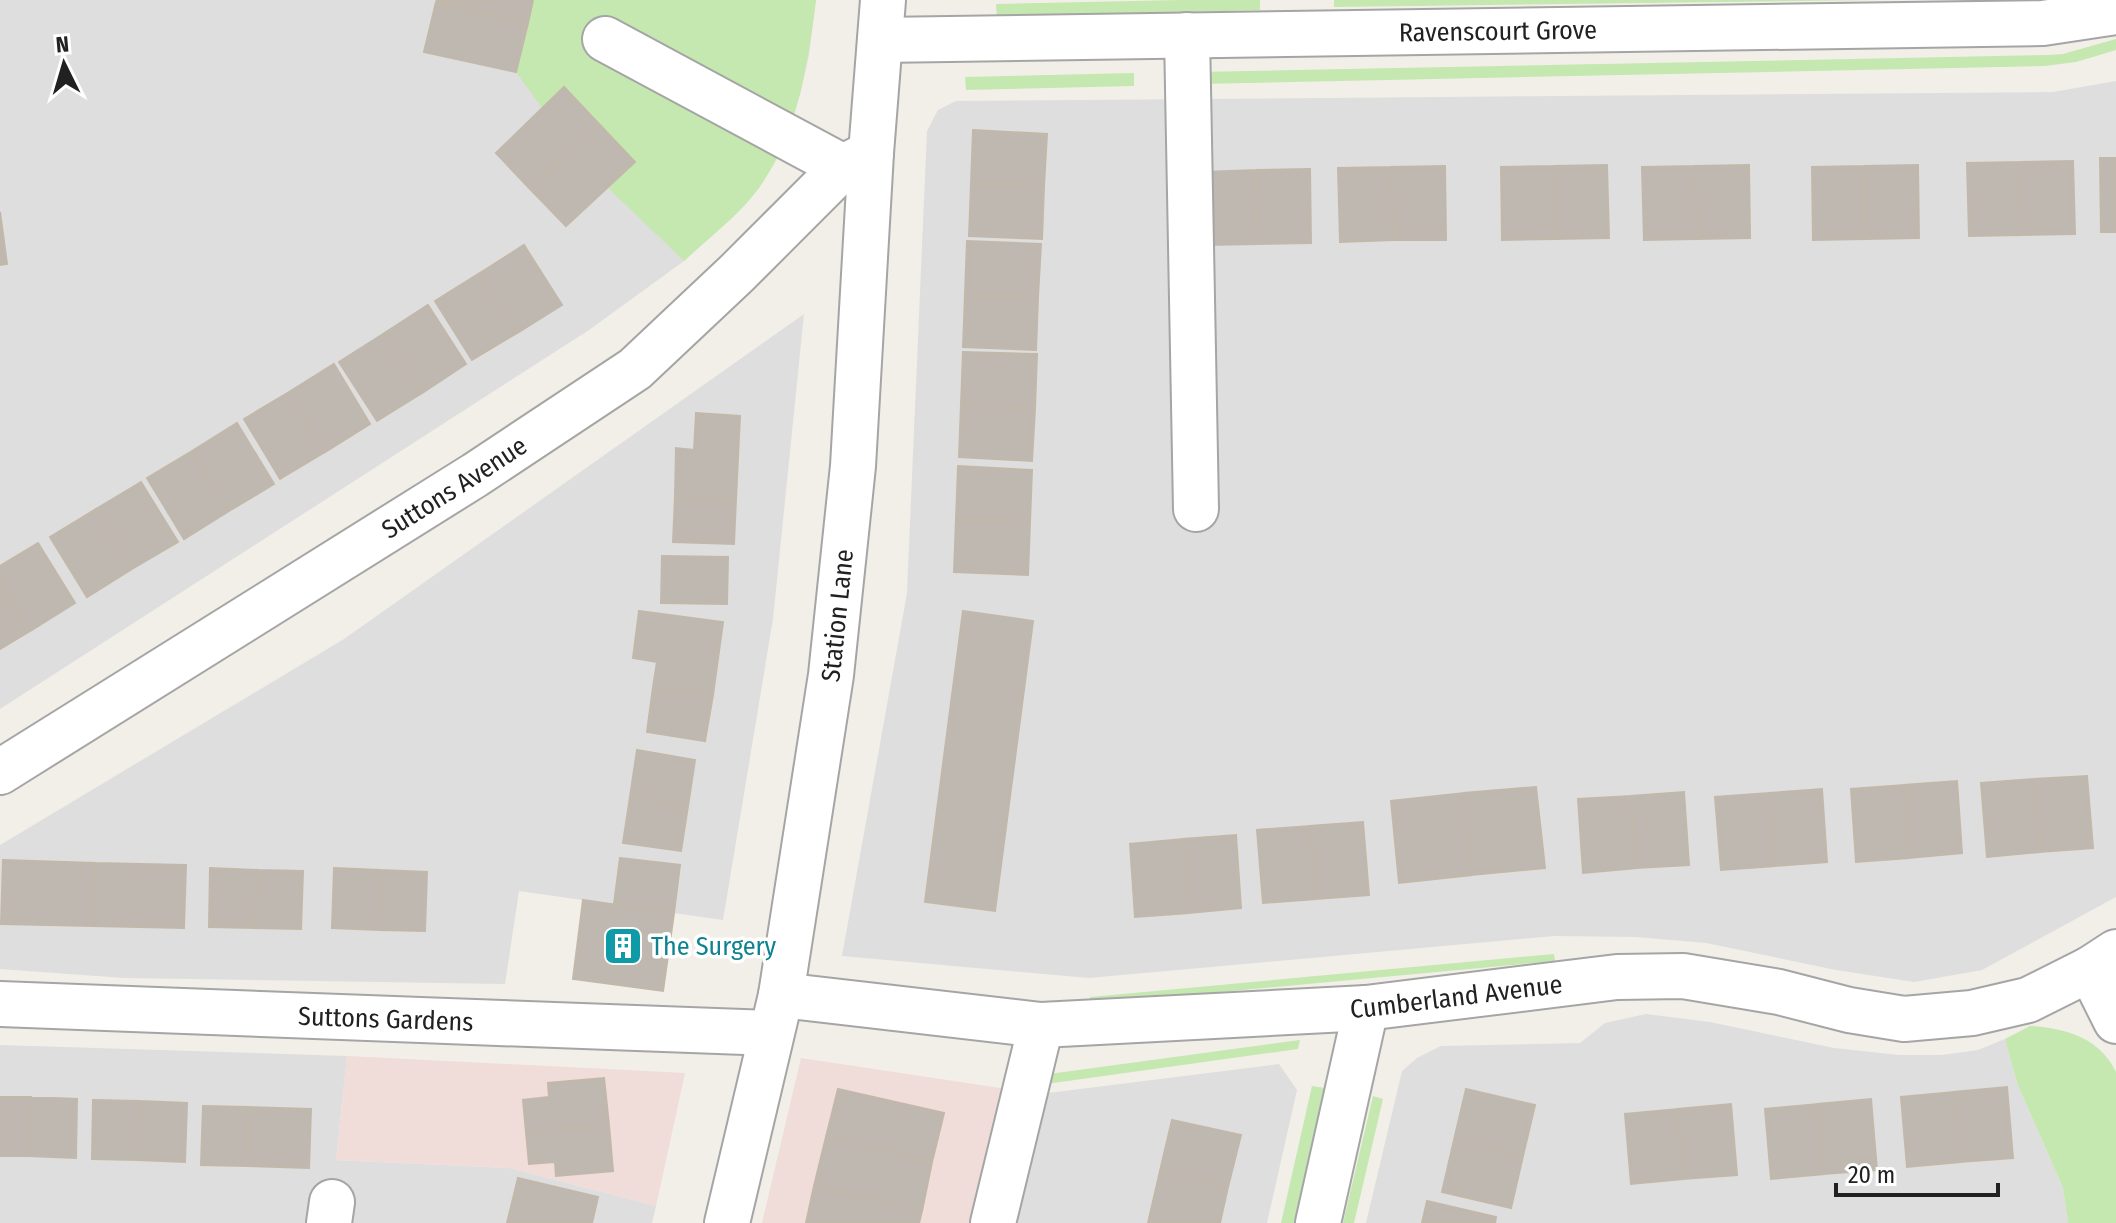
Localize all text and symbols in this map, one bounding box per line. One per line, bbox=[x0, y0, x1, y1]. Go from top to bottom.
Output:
street label: Ravenscourt Grove bbox=[1399, 15, 1597, 48]
north arrow bbox=[24, 24, 104, 104]
text: N bbox=[55, 31, 70, 59]
street label: Suttons Avenue bbox=[376, 430, 533, 545]
street label: Station Lane bbox=[815, 548, 860, 684]
building icon: The Surgery bbox=[602, 925, 644, 967]
place label: The Surgery bbox=[651, 931, 777, 962]
street label: Cumberland Avenue bbox=[1349, 969, 1564, 1025]
street label: Suttons Gardens bbox=[298, 1001, 474, 1038]
scale bar bbox=[1836, 1147, 1998, 1197]
text: 20 m bbox=[1848, 1161, 1895, 1189]

